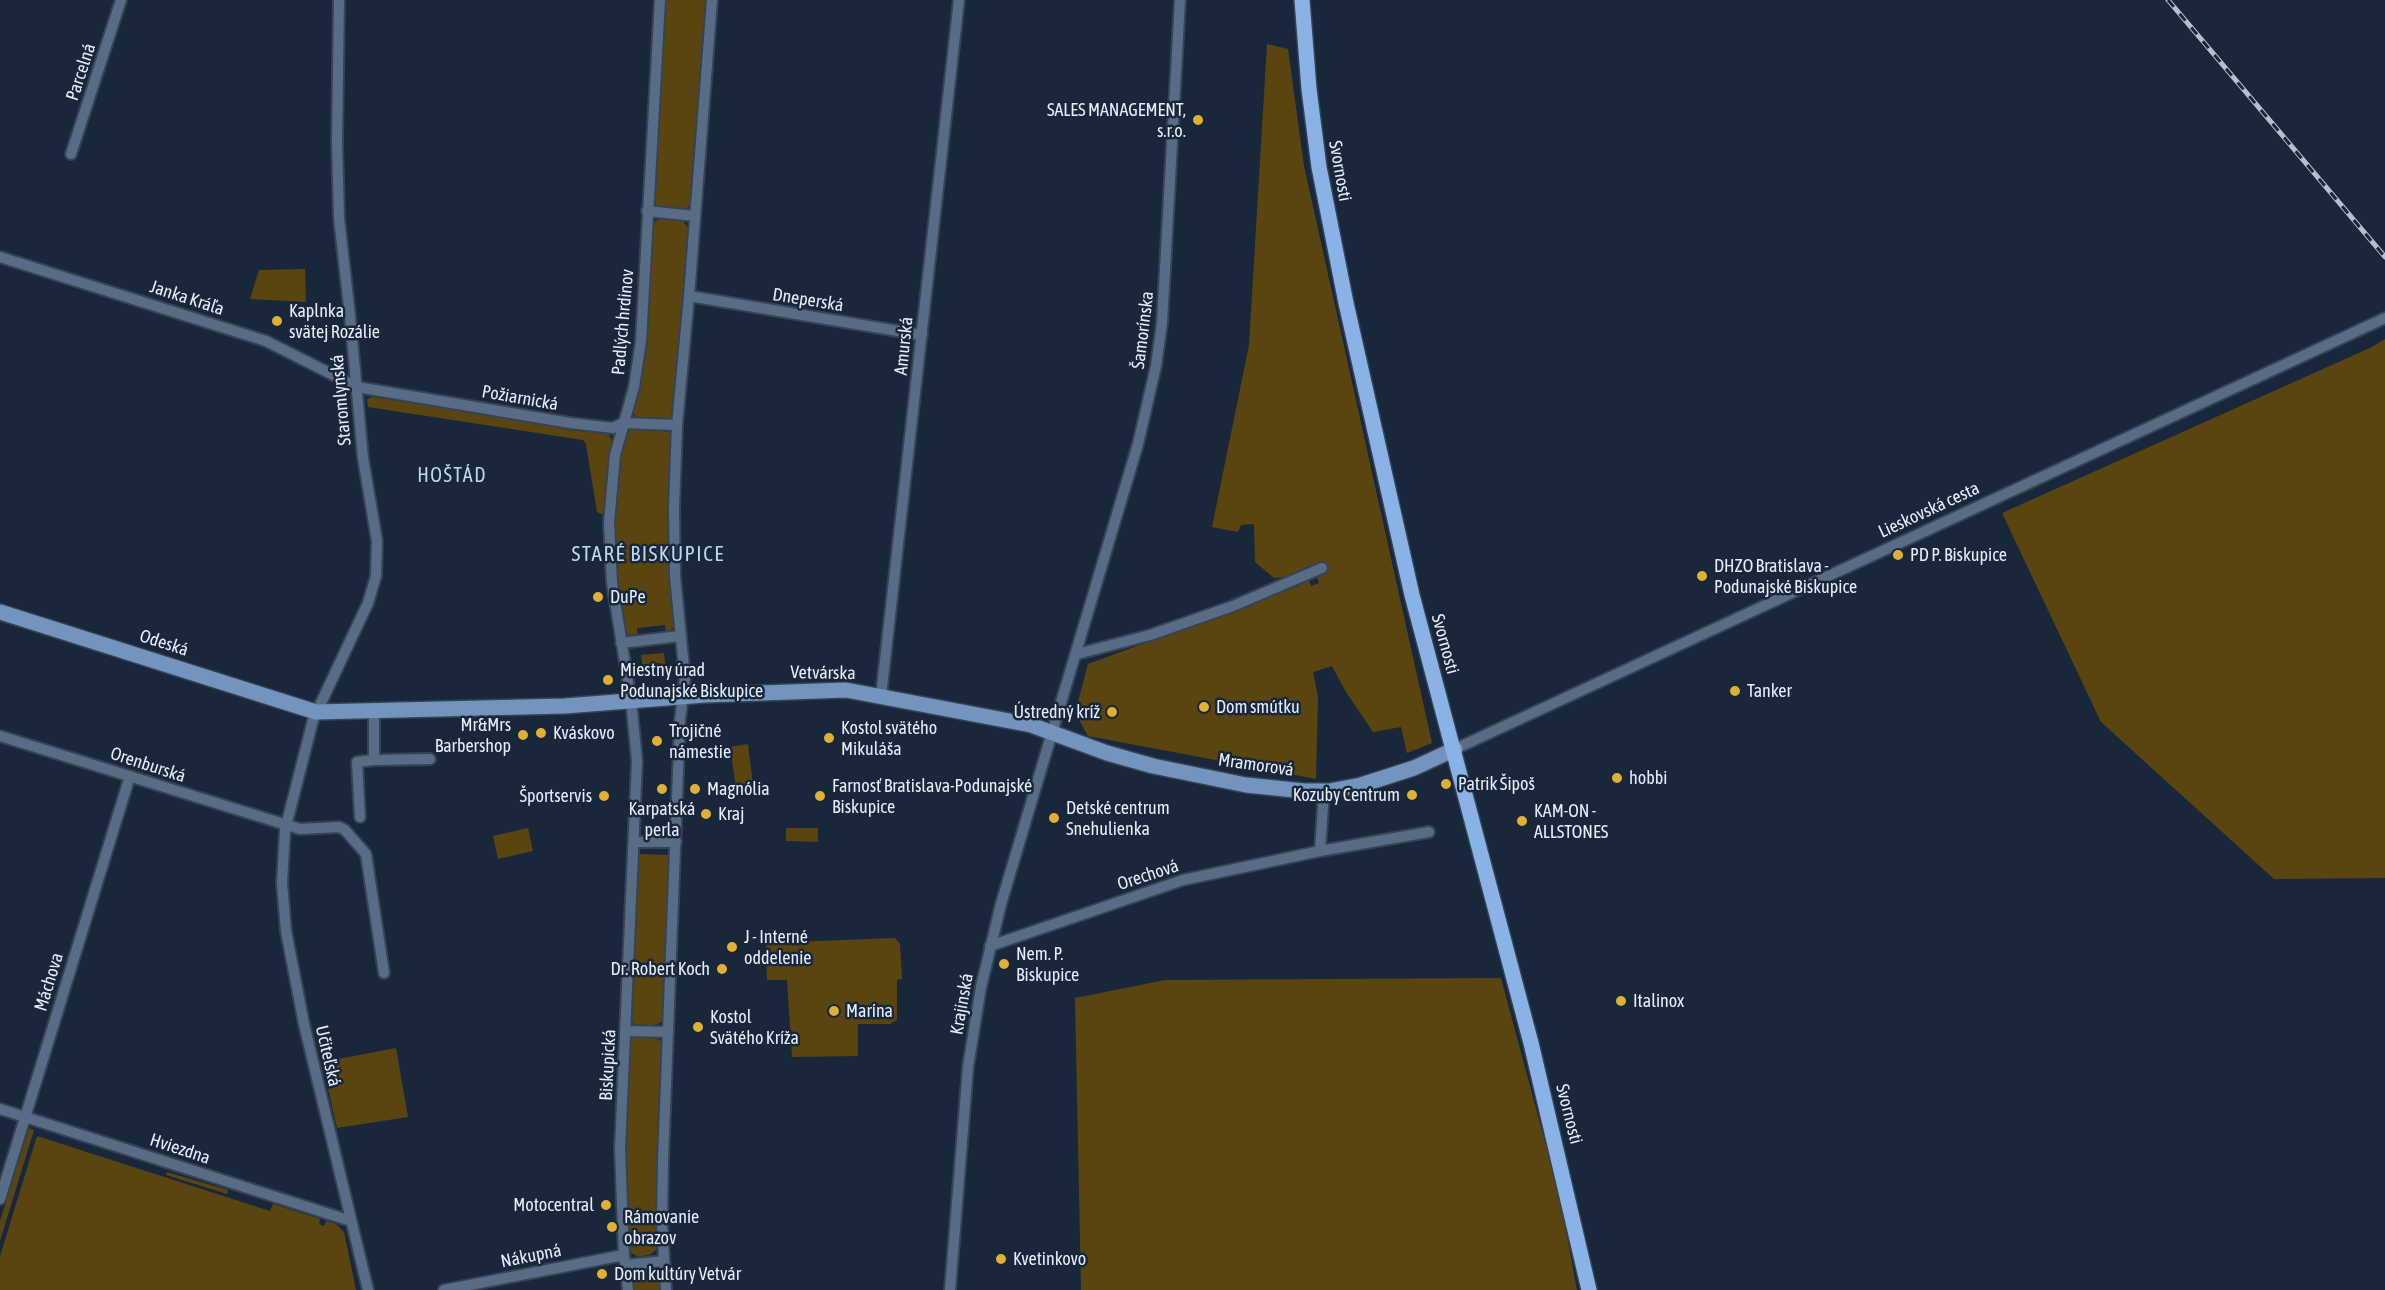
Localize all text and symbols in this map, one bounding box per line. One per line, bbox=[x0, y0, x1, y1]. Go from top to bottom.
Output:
street label: Parcelná bbox=[62, 41, 100, 103]
place label: SALES MANAGEMENT, s.r.o. bbox=[1047, 99, 1186, 142]
marker: SALES MANAGEMENT, s.r.o. bbox=[1191, 113, 1205, 127]
street label: Svornosti bbox=[1324, 139, 1356, 203]
street label: Padlých hrdinov bbox=[608, 268, 638, 376]
street label: Janka Kráľa bbox=[147, 276, 227, 320]
street label: Dneperská bbox=[771, 284, 845, 316]
street label: Šamorínska bbox=[1128, 290, 1158, 370]
place label: Kaplnka svätej Rozálie bbox=[289, 300, 380, 342]
marker: Kaplnka svätej Rozálie bbox=[270, 314, 284, 328]
street label: Amurská bbox=[890, 316, 918, 376]
street label: Staromlynská bbox=[326, 354, 356, 446]
street label: Požiarnická bbox=[480, 381, 560, 415]
district label: HOŠTÁD bbox=[417, 464, 487, 488]
street label: Lieskovská cesta bbox=[1875, 477, 1983, 543]
district label: STARÉ BISKUPICE bbox=[571, 541, 725, 567]
place label: PD P. Biskupice bbox=[1910, 544, 2007, 566]
marker: PD P. Biskupice bbox=[1891, 548, 1905, 562]
place label: DHZO Bratislava - Podunajské Biskupice bbox=[1714, 555, 1857, 598]
marker: DHZO Bratislava - Podunajské Biskupice bbox=[1695, 569, 1709, 583]
place label: DuPe bbox=[610, 586, 646, 608]
marker: DuPe bbox=[591, 590, 605, 604]
street label: Svornosti bbox=[1427, 612, 1463, 676]
street label: Odeská bbox=[137, 625, 191, 661]
place label: Miestny úrad Podunajské Biskupice bbox=[620, 659, 763, 702]
street label: Vetvárska bbox=[790, 662, 856, 684]
marker: Miestny úrad Podunajské Biskupice bbox=[601, 673, 615, 687]
place label: Tanker bbox=[1747, 680, 1792, 702]
marker: Tanker bbox=[1728, 684, 1742, 698]
place label: Dom smútku bbox=[1216, 696, 1300, 718]
marker: Dom smútku bbox=[1197, 700, 1211, 714]
place label: Ústredný kríž bbox=[1013, 701, 1100, 723]
marker: Ústredný kríž bbox=[1105, 705, 1119, 719]
place label: Mr&Mrs Barbershop bbox=[435, 714, 511, 756]
place label: Kostol svätého Mikuláša bbox=[841, 717, 937, 760]
place label: Trojičné námestie bbox=[669, 720, 731, 762]
place label: Kváskovo bbox=[553, 722, 615, 744]
marker: Kváskovo bbox=[534, 726, 548, 740]
marker: Mr&Mrs Barbershop bbox=[516, 728, 530, 742]
marker: Kostol svätého Mikuláša bbox=[822, 731, 836, 745]
marker: Trojičné námestie bbox=[650, 734, 664, 748]
street label: Orenburská bbox=[108, 743, 188, 787]
street label: Mramorová bbox=[1217, 749, 1295, 781]
place label: hobbi bbox=[1629, 767, 1667, 789]
marker: hobbi bbox=[1610, 771, 1624, 785]
place label: Patrik Šipoš bbox=[1458, 773, 1535, 795]
place label: Farnosť Bratislava-Podunajské Biskupice bbox=[832, 775, 1032, 818]
marker: Patrik Šipoš bbox=[1439, 777, 1453, 791]
place label: Magnólia bbox=[707, 778, 770, 800]
marker: Karpatská perla bbox=[655, 782, 669, 796]
marker: Magnólia bbox=[688, 782, 702, 796]
place label: Kozuby Centrum bbox=[1293, 784, 1400, 806]
place label: Športservis bbox=[519, 785, 592, 807]
marker: Kozuby Centrum bbox=[1405, 788, 1419, 802]
marker: Športservis bbox=[597, 789, 611, 803]
marker: Farnosť Bratislava-Podunajské Biskupice bbox=[813, 789, 827, 803]
place label: Detské centrum Snehulienka bbox=[1066, 797, 1170, 840]
place label: Karpatská perla bbox=[629, 798, 695, 840]
place label: KAM-ON - ALLSTONES bbox=[1534, 800, 1608, 842]
place label: Kraj bbox=[718, 803, 744, 825]
marker: Kraj bbox=[699, 807, 713, 821]
marker: Detské centrum Snehulienka bbox=[1047, 811, 1061, 825]
marker: KAM-ON - ALLSTONES bbox=[1515, 814, 1529, 828]
street label: Orechová bbox=[1115, 855, 1181, 895]
place label: J - Interné oddelenie bbox=[744, 926, 811, 968]
marker: J - Interné oddelenie bbox=[725, 940, 739, 954]
place label: Nem. P. Biskupice bbox=[1016, 943, 1079, 986]
street label: Máchova bbox=[30, 950, 68, 1014]
marker: Nem. P. Biskupice bbox=[997, 957, 1011, 971]
place label: Dr. Robert Koch bbox=[610, 958, 710, 980]
marker: Dr. Robert Koch bbox=[715, 962, 729, 976]
street label: Krajinská bbox=[946, 972, 978, 1036]
place label: Italinox bbox=[1633, 990, 1684, 1012]
marker: Italinox bbox=[1614, 994, 1628, 1008]
place label: Marína bbox=[846, 1000, 893, 1022]
marker: Marína bbox=[827, 1004, 841, 1018]
place label: Kostol Svätého Kríža bbox=[710, 1006, 799, 1048]
marker: Kostol Svätého Kríža bbox=[691, 1020, 705, 1034]
street label: Učiteľská bbox=[311, 1023, 345, 1089]
street label: Biskupická bbox=[595, 1029, 621, 1101]
street label: Svornosti bbox=[1551, 1082, 1587, 1146]
street label: Hviezdna bbox=[147, 1129, 213, 1169]
place label: Motocentral bbox=[513, 1194, 594, 1216]
marker: Motocentral bbox=[599, 1198, 613, 1212]
place label: Rámovanie obrazov bbox=[624, 1206, 699, 1248]
marker: Rámovanie obrazov bbox=[605, 1220, 619, 1234]
street label: Nákupná bbox=[499, 1240, 563, 1272]
place label: Kvetinkovo bbox=[1013, 1248, 1086, 1270]
marker: Kvetinkovo bbox=[994, 1252, 1008, 1266]
place label: Dom kultúry Vetvár bbox=[614, 1263, 741, 1285]
marker: Dom kultúry Vetvár bbox=[595, 1267, 609, 1281]

